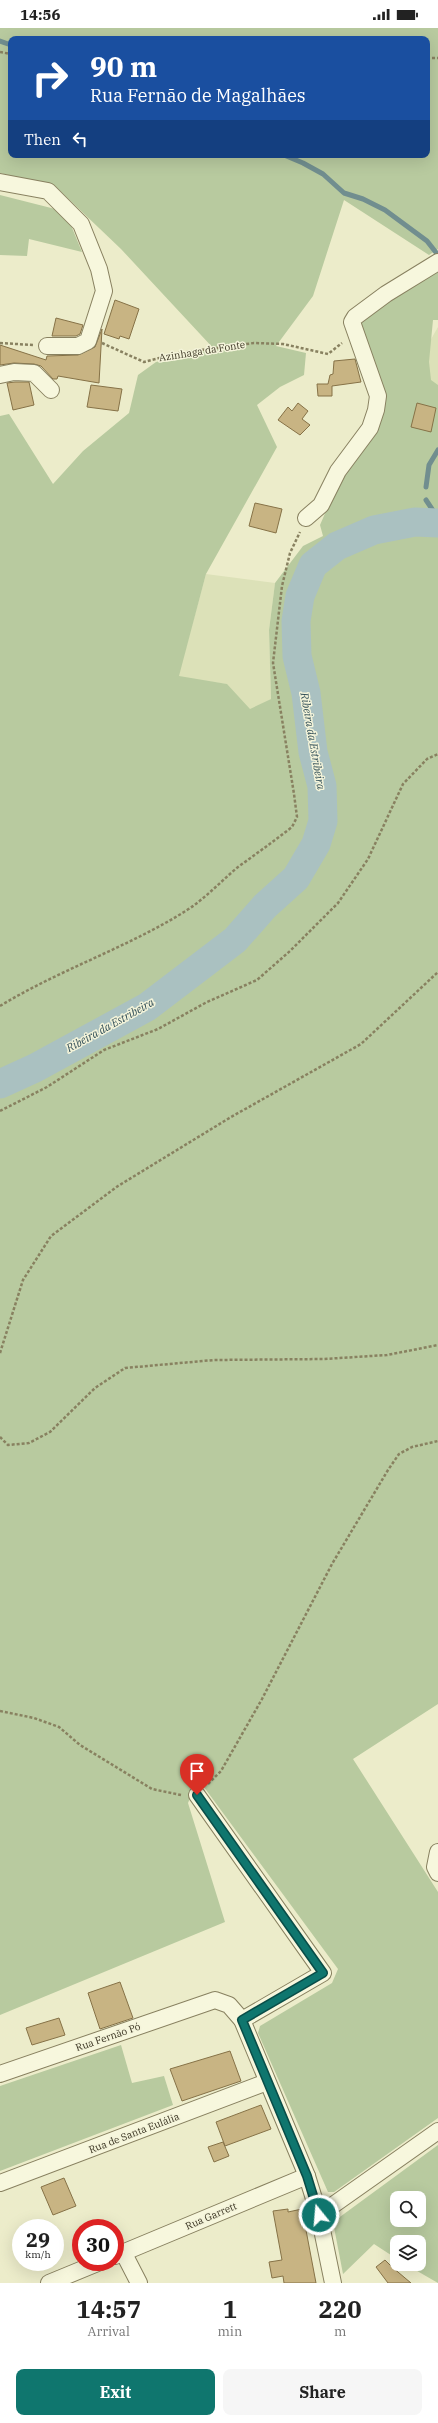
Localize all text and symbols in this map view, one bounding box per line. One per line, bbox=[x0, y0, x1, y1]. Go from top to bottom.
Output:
text: 14:56 bbox=[20, 5, 61, 24]
text: 90 m bbox=[90, 48, 157, 85]
icon: right bbox=[24, 52, 76, 104]
text: Rua Fernão de Magalhães bbox=[90, 84, 306, 107]
icon: left bbox=[69, 128, 91, 150]
text: Then bbox=[24, 130, 61, 149]
street label: Azinhaga da Fonte bbox=[158, 338, 246, 364]
water label: Ribeira da Estribeira bbox=[297, 690, 328, 791]
water label: Ribeira da Estribeira bbox=[63, 995, 156, 1055]
pin bbox=[180, 1754, 214, 1795]
icon: arrive bbox=[186, 1760, 208, 1782]
street label: Rua Fernão Pó bbox=[74, 2020, 143, 2054]
street label: Rua de Santa Eulália bbox=[87, 2110, 182, 2156]
map controls bbox=[390, 2191, 426, 2271]
button: search bbox=[390, 2191, 426, 2227]
position arrow bbox=[298, 2194, 340, 2236]
street label: Rua Garrett bbox=[183, 2199, 239, 2233]
speed limit sign: 30 bbox=[72, 2219, 124, 2271]
text: 29 bbox=[26, 2226, 50, 2253]
button: layers bbox=[390, 2235, 426, 2271]
text: km/h bbox=[25, 2248, 51, 2261]
text: 14:57 bbox=[76, 2293, 141, 2325]
text: 1 bbox=[223, 2293, 237, 2325]
text: 220 bbox=[319, 2293, 362, 2325]
text: Arrival bbox=[88, 2323, 130, 2340]
text: min bbox=[217, 2323, 242, 2340]
text: m bbox=[334, 2323, 346, 2340]
button: Exit bbox=[16, 2369, 215, 2415]
button: Share bbox=[223, 2369, 422, 2415]

